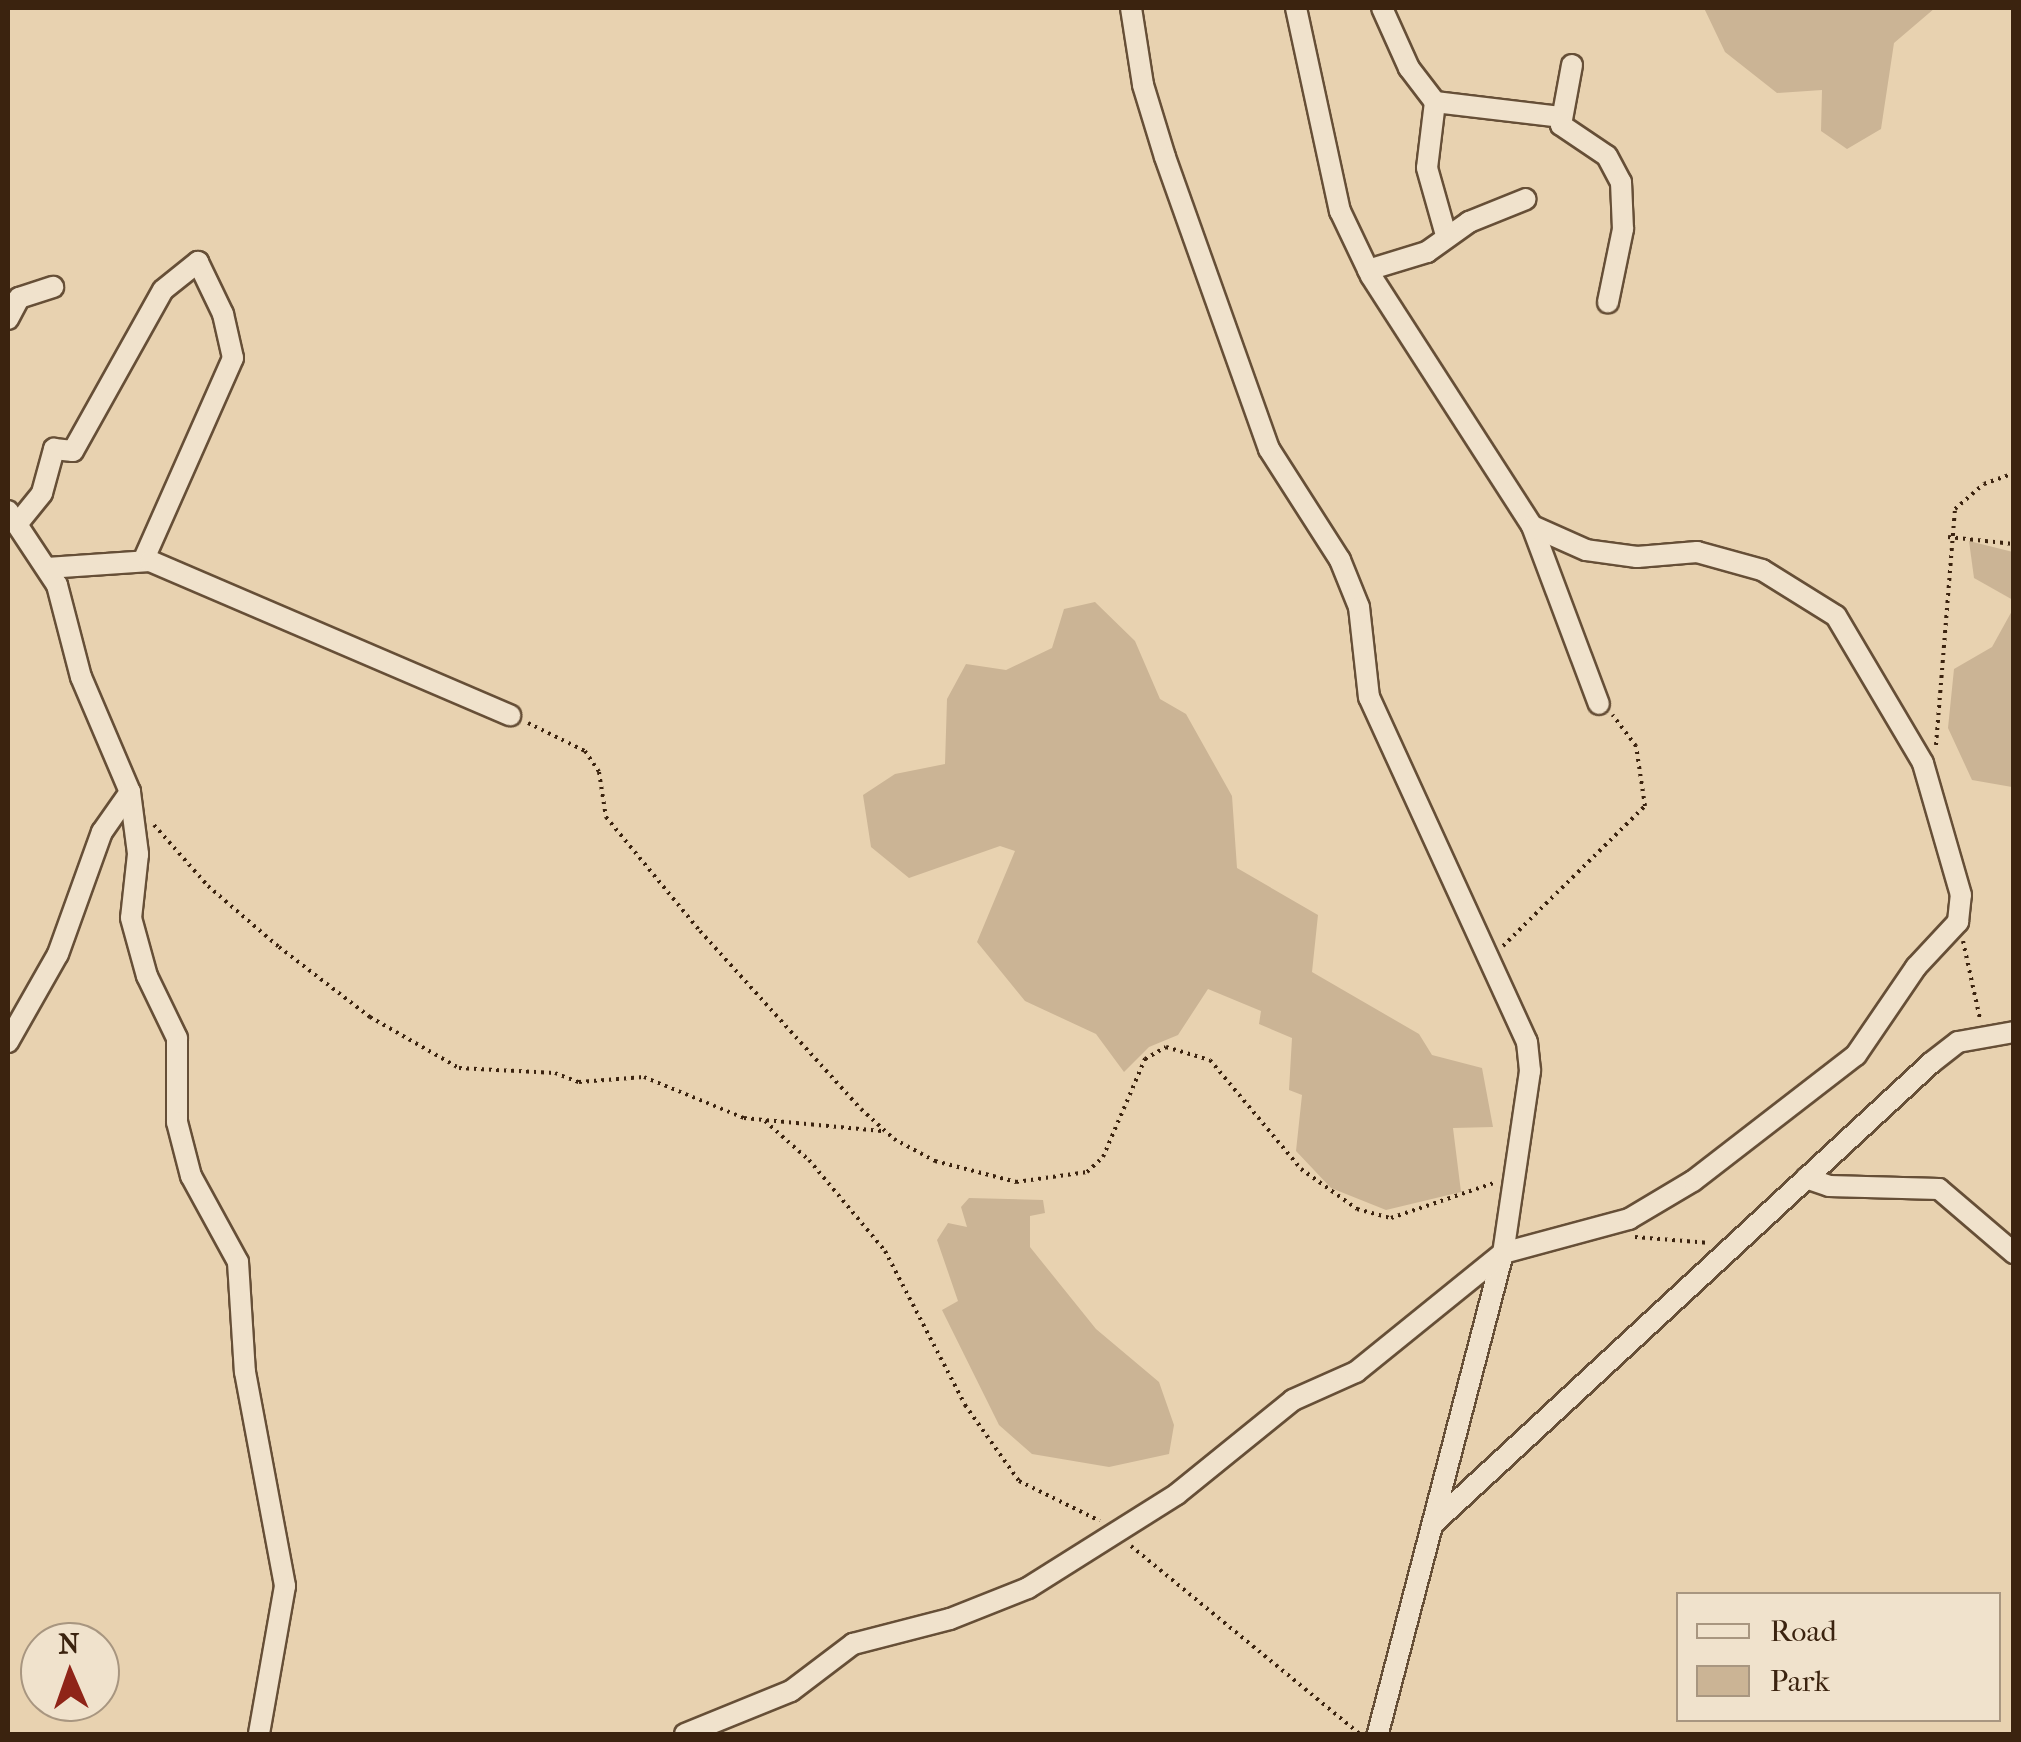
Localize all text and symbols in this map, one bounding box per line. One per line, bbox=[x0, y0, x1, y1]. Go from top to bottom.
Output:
legend bbox=[1676, 1592, 2001, 1722]
text: Road bbox=[1770, 1614, 1837, 1649]
north arrow bbox=[20, 1622, 120, 1722]
text: N bbox=[58, 1627, 80, 1660]
text: Park bbox=[1770, 1664, 1830, 1699]

